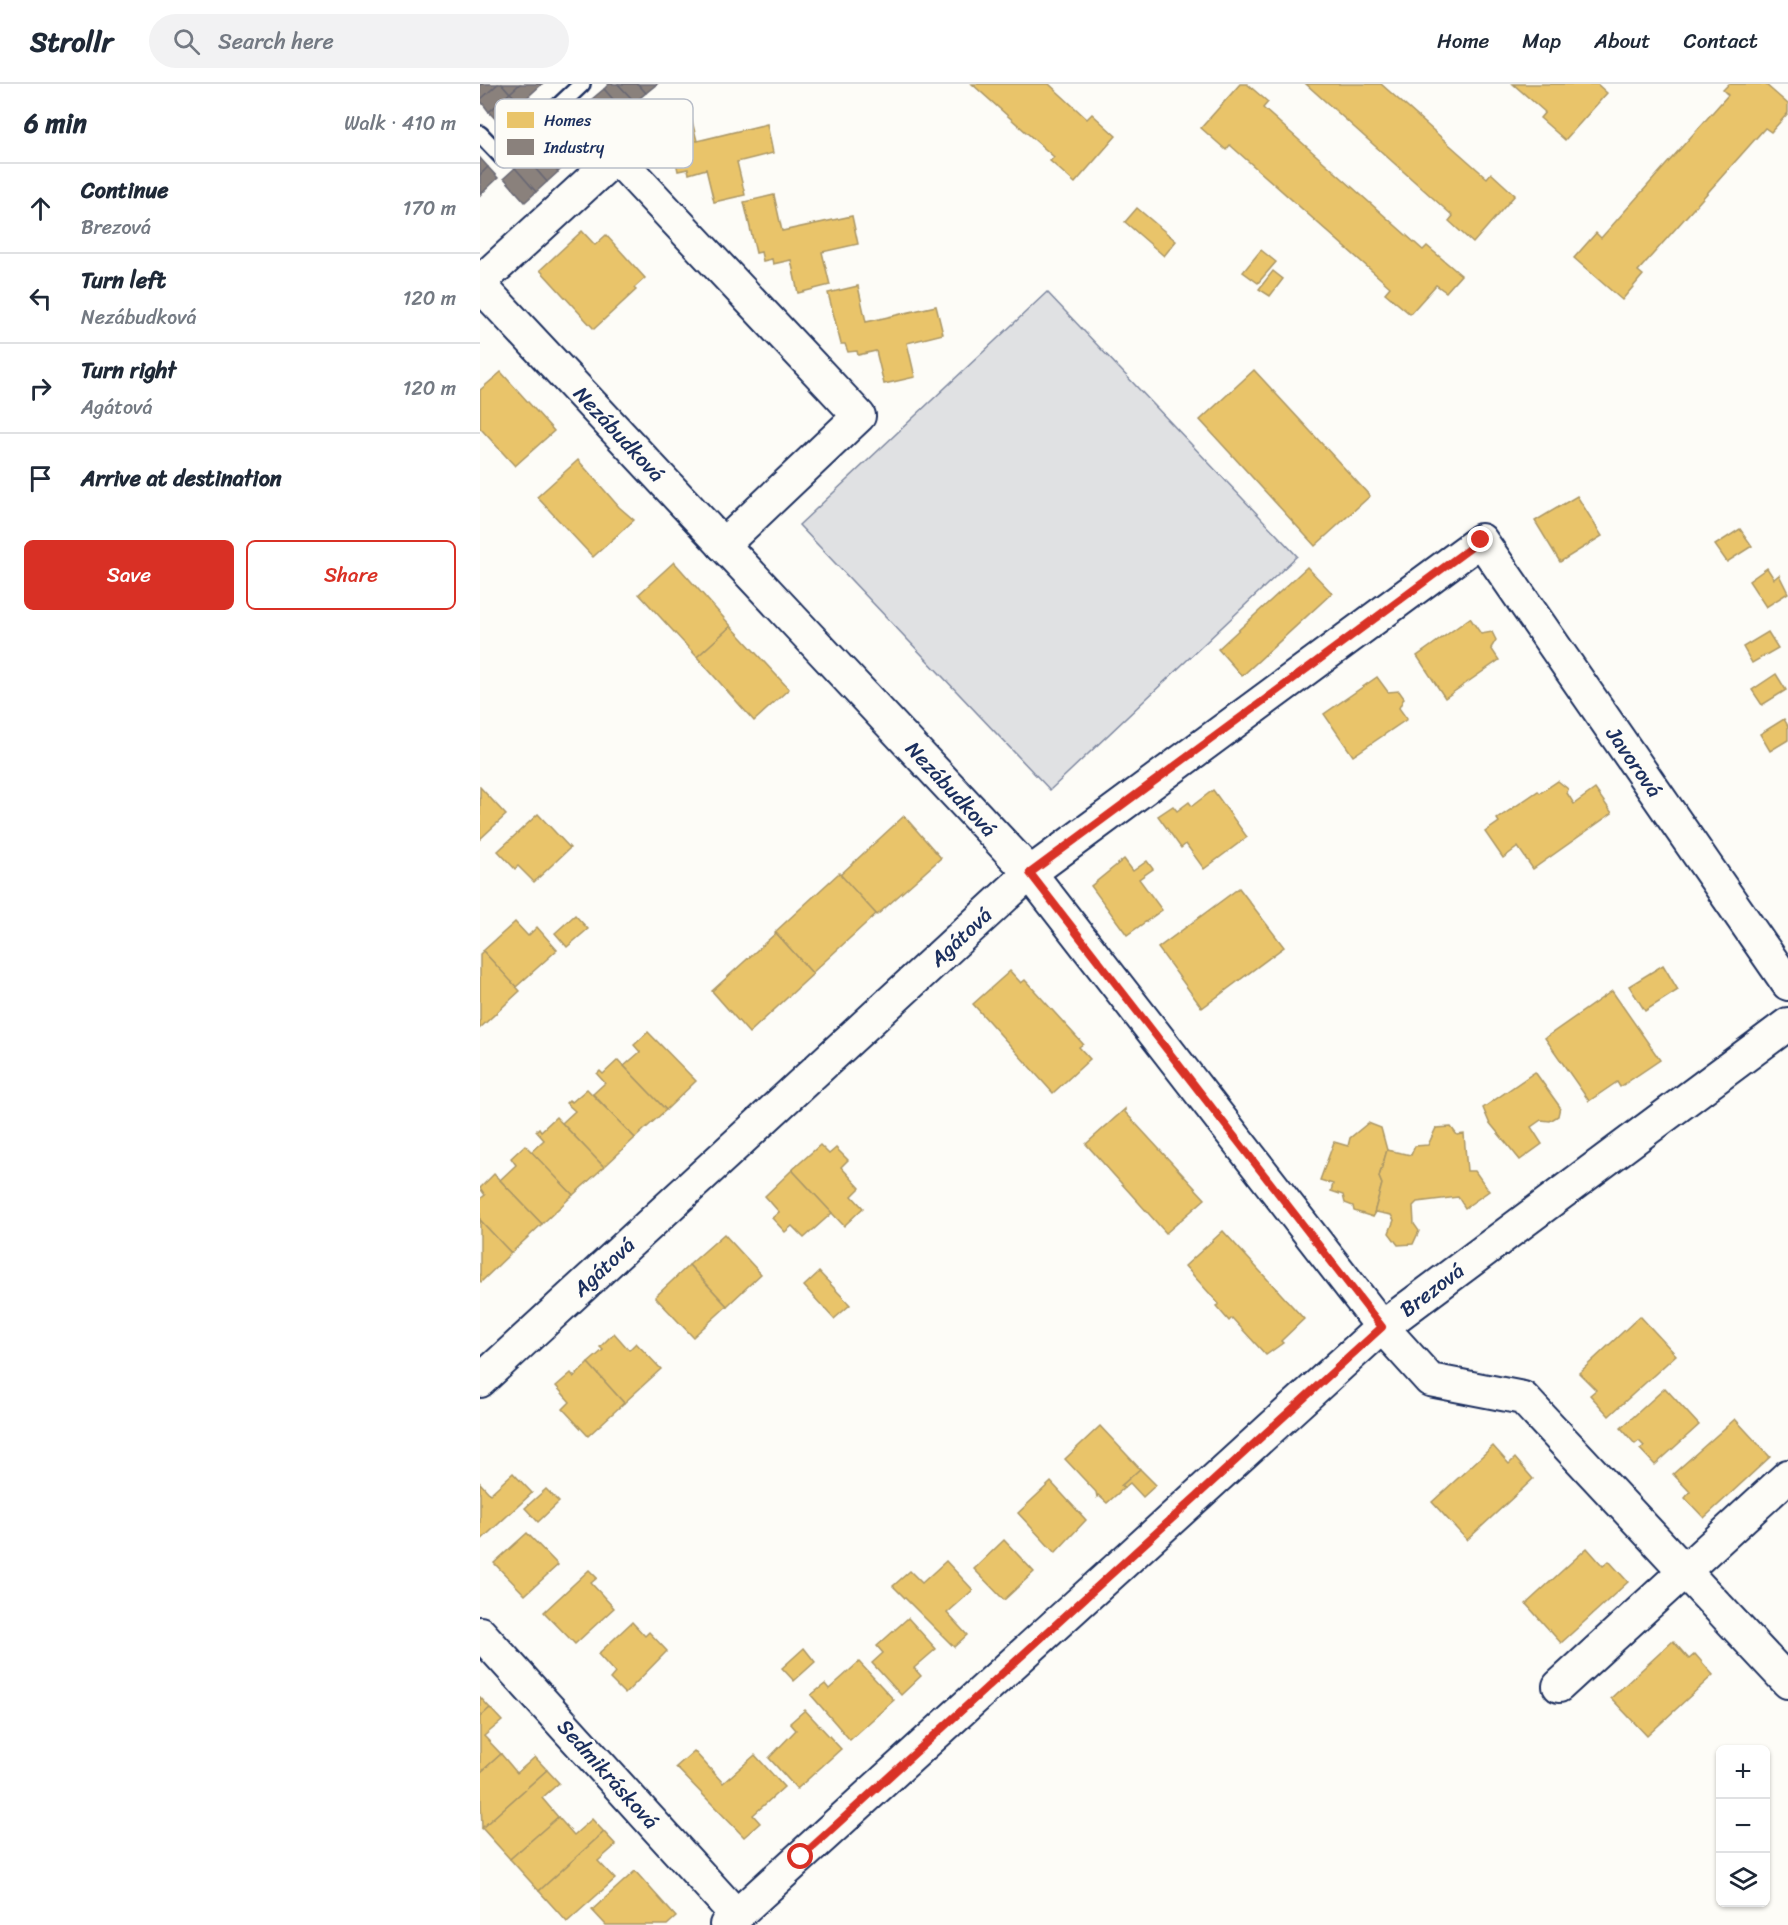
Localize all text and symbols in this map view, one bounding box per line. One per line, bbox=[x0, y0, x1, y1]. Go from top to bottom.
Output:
search box bbox=[149, 14, 569, 68]
text: Strollr bbox=[30, 17, 113, 66]
text: Search here bbox=[218, 22, 334, 61]
text: Home bbox=[1437, 22, 1489, 60]
text: Map bbox=[1522, 22, 1561, 60]
text: About bbox=[1594, 22, 1651, 60]
text: Contact bbox=[1684, 22, 1758, 60]
icon: search bbox=[170, 25, 203, 58]
legend bbox=[495, 99, 693, 168]
text: 6 min bbox=[24, 100, 87, 146]
text: Walk · 410 m bbox=[344, 106, 456, 141]
text: Homes bbox=[544, 106, 592, 135]
text: Industry bbox=[543, 133, 605, 162]
text: Continue bbox=[81, 171, 169, 210]
text: 170 m bbox=[403, 191, 456, 226]
icon: ahead bbox=[24, 192, 57, 225]
text: Brezová bbox=[81, 210, 151, 245]
text: Turn left bbox=[81, 261, 166, 300]
text: 120 m bbox=[403, 281, 456, 316]
icon: left bbox=[24, 282, 57, 315]
text: Nezábudková bbox=[81, 300, 196, 335]
text: Turn right bbox=[81, 351, 176, 390]
text: 120 m bbox=[403, 371, 456, 406]
icon: right bbox=[24, 372, 57, 405]
street label: Nezábudková bbox=[564, 377, 675, 492]
text: Agátová bbox=[81, 390, 153, 425]
text: Arrive at destination bbox=[81, 459, 282, 498]
icon: arrive bbox=[24, 462, 57, 495]
route end bbox=[1467, 526, 1493, 552]
button: Save bbox=[24, 540, 234, 610]
button: Share bbox=[246, 540, 456, 610]
street label: Javorová bbox=[1595, 717, 1673, 806]
street label: Nezábudková bbox=[896, 732, 1007, 847]
street label: Agátová bbox=[920, 897, 1002, 977]
street label: Agátová bbox=[563, 1227, 645, 1307]
street label: Brezová bbox=[1391, 1252, 1473, 1327]
street label: Sedmikrásková bbox=[547, 1710, 669, 1839]
map controls bbox=[1716, 1745, 1770, 1907]
button: + bbox=[1716, 1745, 1770, 1799]
button: − bbox=[1716, 1799, 1770, 1853]
route start bbox=[787, 1843, 813, 1869]
button: layers bbox=[1716, 1853, 1770, 1907]

